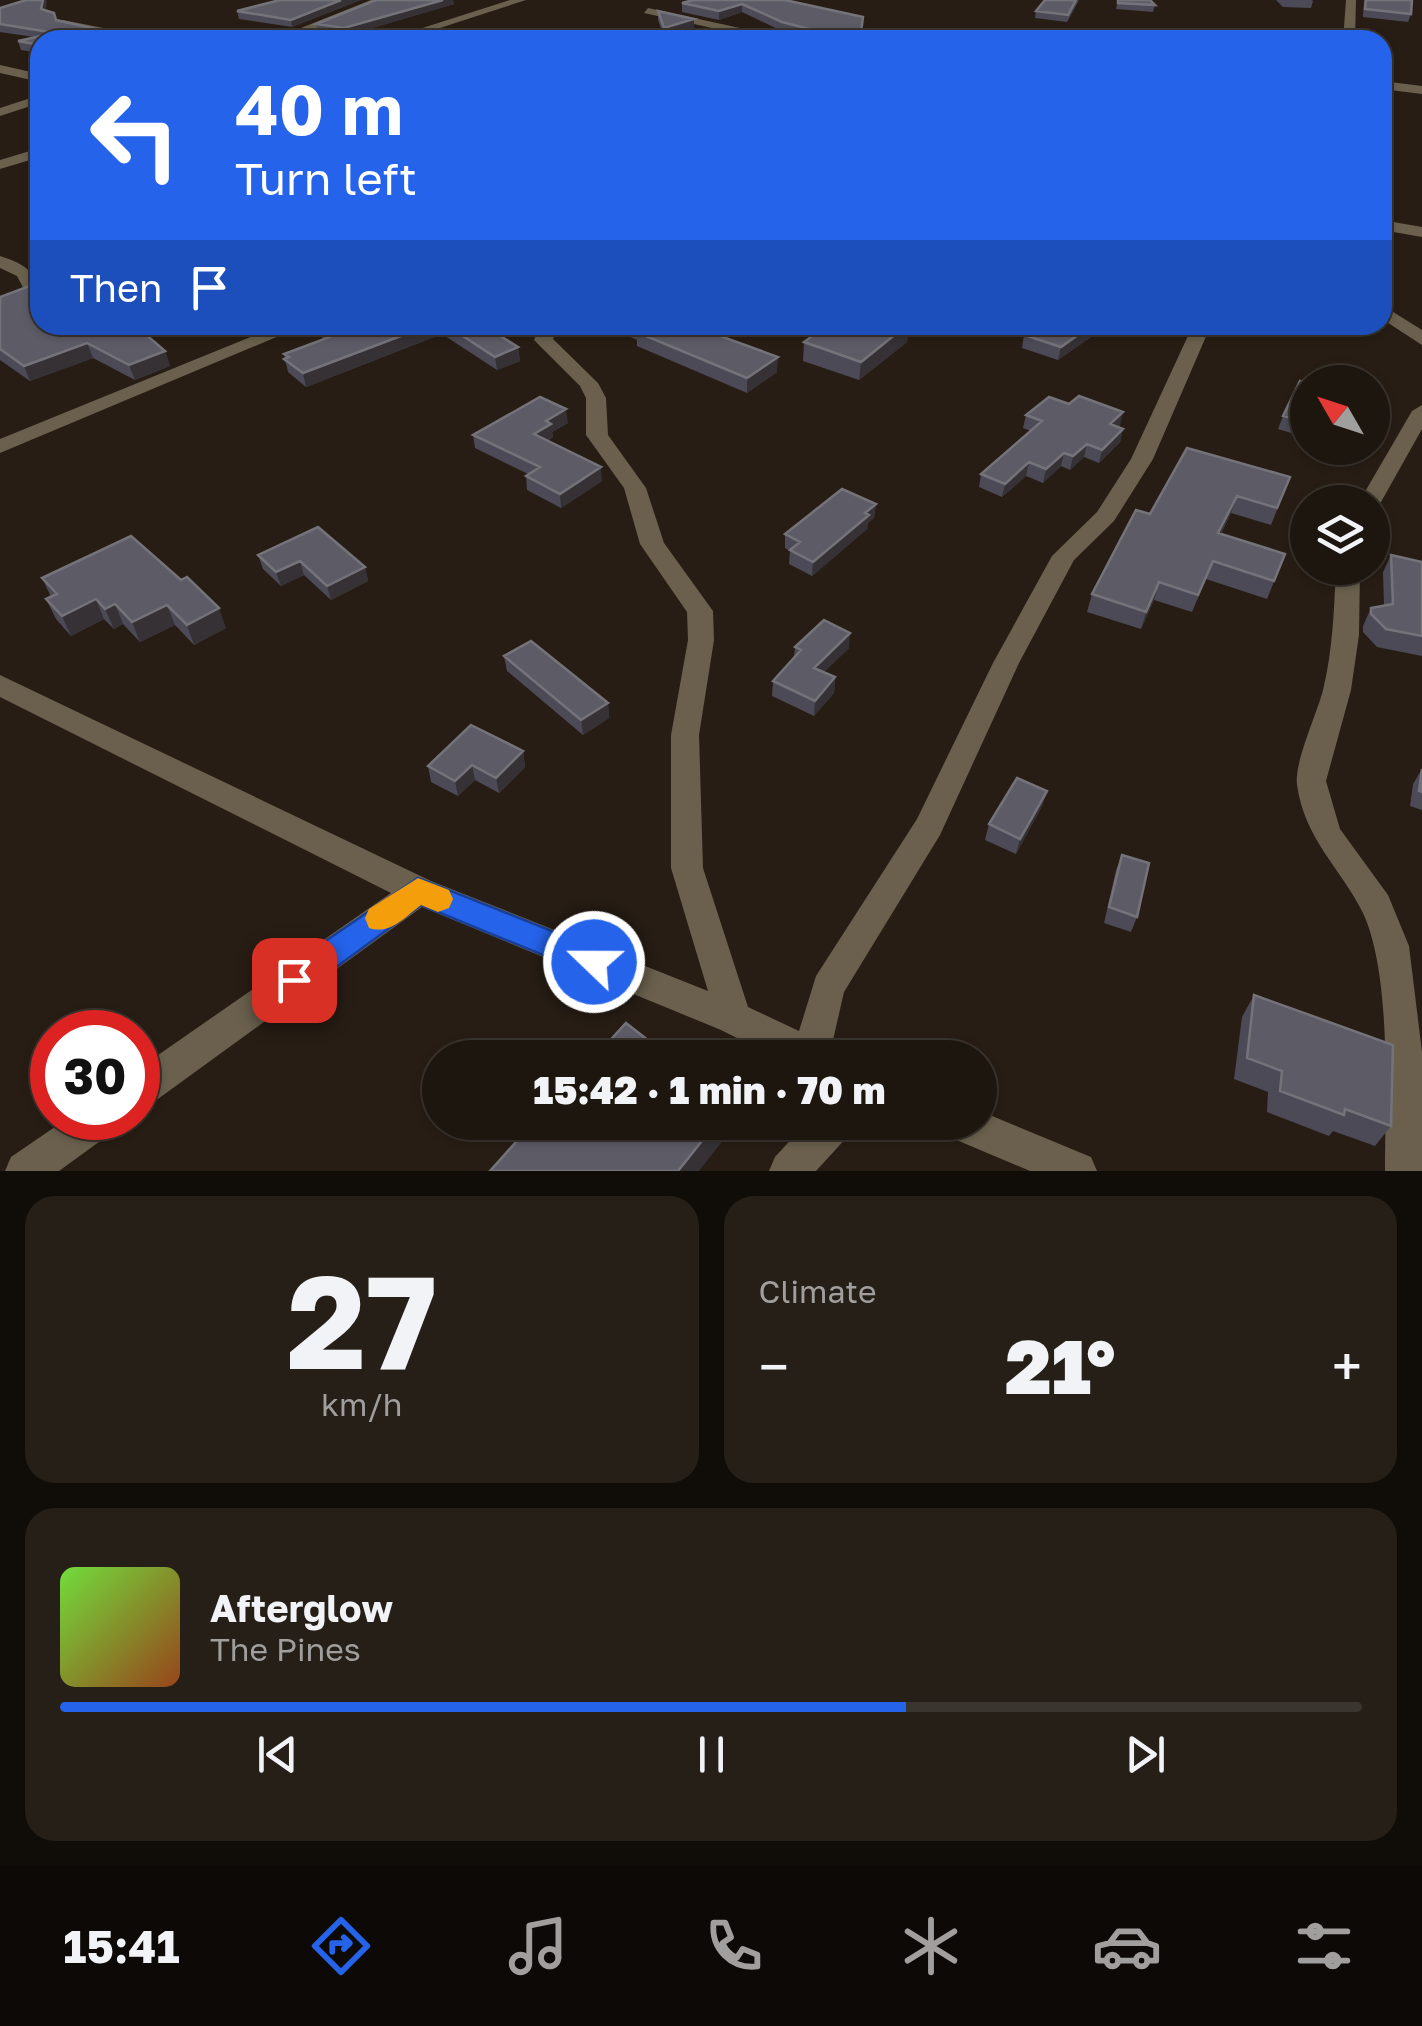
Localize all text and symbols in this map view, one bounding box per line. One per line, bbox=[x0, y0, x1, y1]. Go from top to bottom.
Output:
text: 40 m bbox=[235, 66, 403, 150]
icon: left bbox=[70, 70, 200, 200]
text: Turn left bbox=[235, 151, 417, 205]
icon: arrive bbox=[182, 260, 237, 315]
text: Then bbox=[70, 265, 162, 310]
north arrow bbox=[1290, 365, 1390, 465]
map controls bbox=[1290, 365, 1390, 585]
button: layers bbox=[1290, 485, 1390, 585]
position arrow bbox=[542, 910, 646, 1014]
pin bbox=[252, 938, 337, 1023]
icon: arrive bbox=[267, 953, 322, 1008]
speed limit sign: 30 bbox=[30, 1010, 160, 1140]
text: 15:42 · 1 min · 70 m bbox=[533, 1067, 886, 1112]
text: 27 bbox=[287, 1242, 437, 1398]
text: Climate bbox=[759, 1272, 877, 1310]
text: 21° bbox=[1005, 1320, 1115, 1411]
text: − bbox=[759, 1333, 789, 1399]
text: + bbox=[1332, 1333, 1362, 1399]
text: km/h bbox=[321, 1385, 402, 1423]
text: Afterglow bbox=[210, 1585, 393, 1630]
text: The Pines bbox=[210, 1630, 361, 1668]
icon: previous bbox=[250, 1727, 305, 1782]
icon: pause bbox=[684, 1727, 739, 1782]
icon: next bbox=[1118, 1727, 1173, 1782]
icon: directions bbox=[306, 1911, 376, 1981]
icon: music bbox=[503, 1911, 573, 1981]
icon: phone bbox=[699, 1911, 769, 1981]
icon: climate bbox=[896, 1911, 966, 1981]
icon: car bbox=[1092, 1911, 1162, 1981]
icon: filters bbox=[1289, 1911, 1359, 1981]
text: 15:41 bbox=[63, 1919, 180, 1973]

